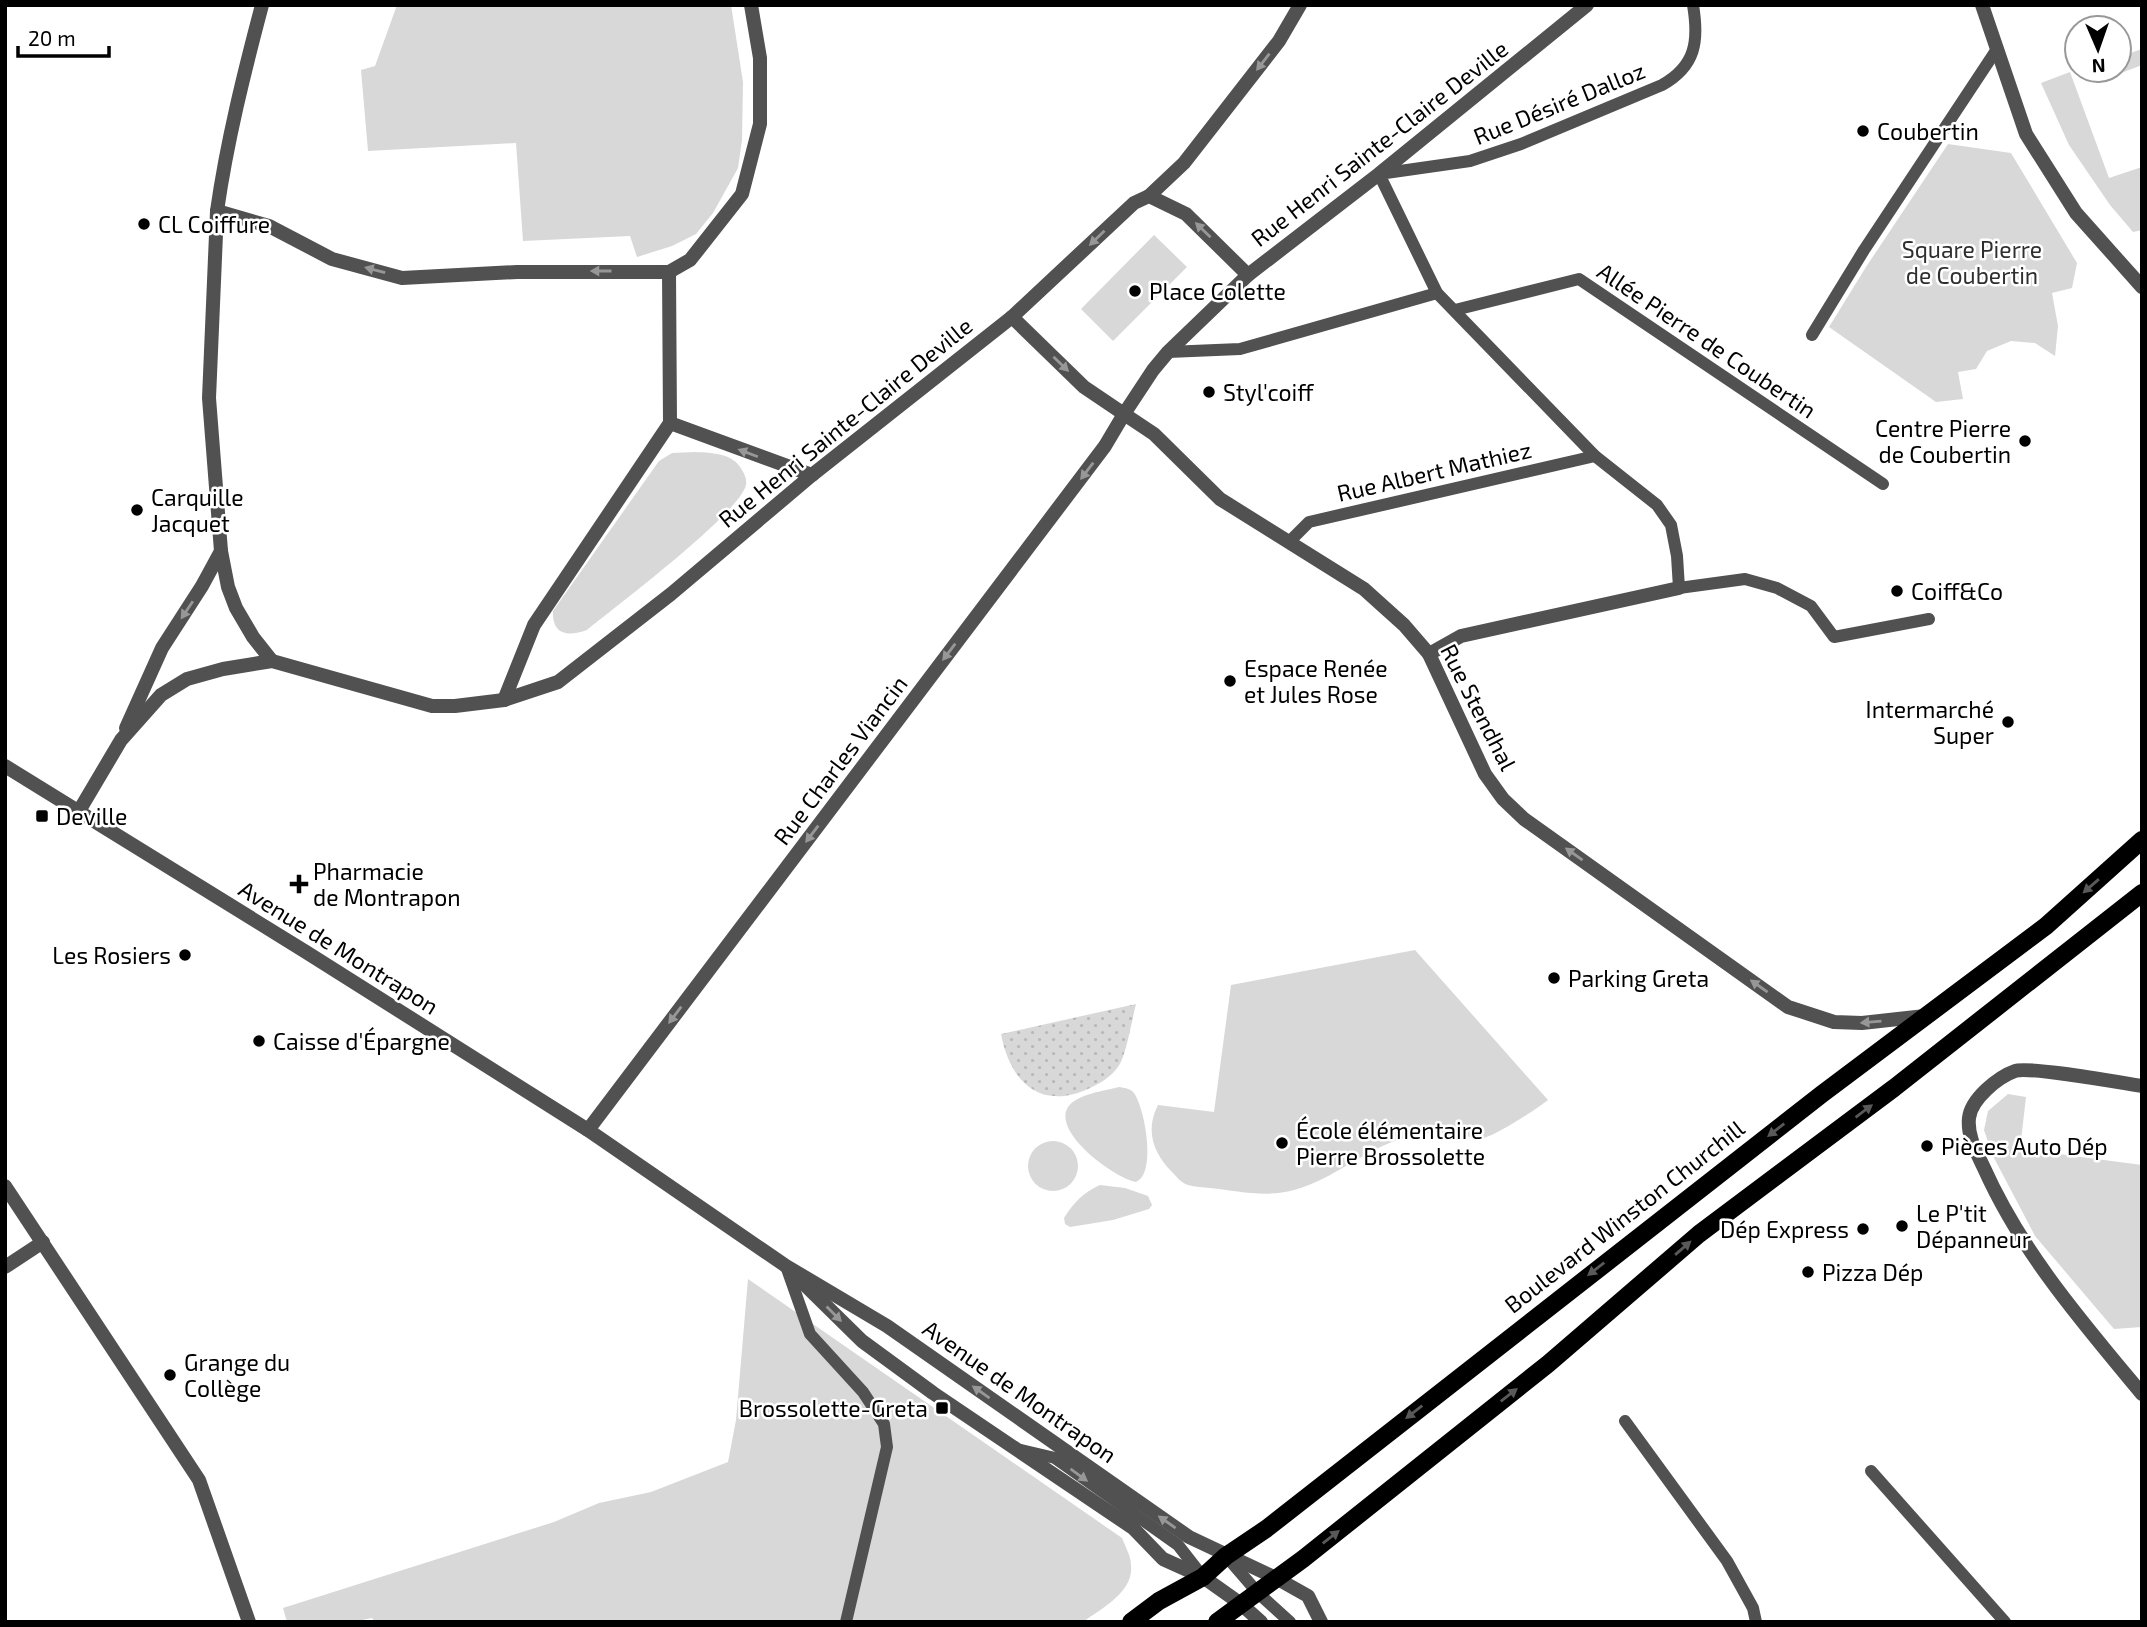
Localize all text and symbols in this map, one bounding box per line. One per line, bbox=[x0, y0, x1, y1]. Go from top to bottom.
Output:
scale bar bbox=[18, 14, 108, 58]
north arrow bbox=[2063, 14, 2133, 84]
text: 20 m bbox=[28, 25, 76, 50]
street label: Rue Henri Sainte-Claire Deville bbox=[1245, 34, 1513, 252]
one-way arrow bbox=[1255, 53, 1270, 71]
text: N bbox=[2091, 55, 2106, 78]
street label: Rue Désiré Dalloz bbox=[1469, 56, 1649, 150]
place label: Coubertin bbox=[1877, 117, 1979, 145]
marker: Coubertin bbox=[1855, 123, 1871, 139]
place label: CL Coiffure bbox=[158, 210, 270, 238]
marker: CL Coiffure bbox=[136, 216, 152, 232]
one-way arrow bbox=[1195, 222, 1211, 238]
one-way arrow bbox=[1089, 230, 1106, 246]
park label: Square Pierre de Coubertin bbox=[1902, 235, 2042, 289]
street label: Allée Pierre de Coubertin bbox=[1592, 256, 1822, 424]
one-way arrow bbox=[363, 264, 385, 275]
one-way arrow bbox=[590, 265, 612, 277]
place label: Place Colette bbox=[1149, 277, 1286, 305]
marker: Place Colette bbox=[1127, 283, 1143, 299]
street label: Rue Henri Sainte-Claire Deville bbox=[713, 311, 977, 533]
one-way arrow bbox=[1052, 356, 1069, 372]
place label: Styl'coiff bbox=[1223, 378, 1314, 406]
marker: Styl'coiff bbox=[1201, 384, 1217, 400]
place label: Centre Pierre de Coubertin bbox=[1875, 414, 2011, 468]
marker: Centre Pierre de Coubertin bbox=[2017, 433, 2033, 449]
street label: Rue Albert Mathiez bbox=[1334, 435, 1534, 507]
one-way arrow bbox=[738, 447, 759, 458]
one-way arrow bbox=[1079, 461, 1094, 479]
place label: Carquille Jacquet bbox=[151, 483, 244, 537]
marker: Carquille Jacquet bbox=[129, 502, 145, 518]
place label: Coiff&Co bbox=[1911, 577, 2003, 605]
marker: Coiff&Co bbox=[1889, 583, 1905, 599]
one-way arrow bbox=[181, 600, 194, 619]
street label: Rue Stendhal bbox=[1435, 639, 1523, 775]
one-way arrow bbox=[943, 643, 957, 661]
place label: Espace Renée et Jules Rose bbox=[1244, 654, 1388, 708]
street label: Rue Charles Viancin bbox=[767, 670, 913, 850]
marker: Espace Renée et Jules Rose bbox=[1222, 673, 1238, 689]
place label: Intermarché Super bbox=[1866, 695, 1994, 749]
marker: Intermarché Super bbox=[2000, 714, 2016, 730]
place label: Deville bbox=[56, 802, 127, 830]
marker: Deville bbox=[34, 808, 50, 824]
one-way arrow bbox=[805, 824, 820, 842]
one-way arrow bbox=[1565, 846, 1583, 861]
place label: Pharmacie de Montrapon bbox=[313, 857, 461, 911]
street label: Avenue de Montrapon bbox=[234, 874, 444, 1020]
marker: Pharmacie de Montrapon bbox=[291, 876, 307, 892]
one-way arrow bbox=[2083, 878, 2100, 893]
place label: Les Rosiers bbox=[52, 941, 171, 969]
marker: Les Rosiers bbox=[177, 947, 193, 963]
place label: Parking Greta bbox=[1568, 964, 1709, 992]
marker: Parking Greta bbox=[1546, 970, 1562, 986]
one-way arrow bbox=[1750, 979, 1768, 993]
one-way arrow bbox=[668, 1006, 682, 1024]
one-way arrow bbox=[1860, 1017, 1882, 1028]
place label: Caisse d'Épargne bbox=[273, 1027, 450, 1055]
marker: Caisse d'Épargne bbox=[251, 1033, 267, 1049]
one-way arrow bbox=[1855, 1104, 1873, 1118]
street label: Boulevard Winston Churchill bbox=[1499, 1114, 1750, 1318]
place label: École élémentaire Pierre Brossolette bbox=[1296, 1116, 1485, 1170]
one-way arrow bbox=[1767, 1122, 1785, 1137]
place label: Pièces Auto Dép bbox=[1941, 1132, 2108, 1160]
marker: École élémentaire Pierre Brossolette bbox=[1274, 1135, 1290, 1151]
marker: Pièces Auto Dép bbox=[1919, 1138, 1935, 1154]
place label: Le P'tit Dépanneur bbox=[1916, 1199, 2031, 1253]
place label: Dép Express bbox=[1720, 1215, 1849, 1243]
marker: Le P'tit Dépanneur bbox=[1894, 1218, 1910, 1234]
marker: Dép Express bbox=[1855, 1221, 1871, 1237]
one-way arrow bbox=[1673, 1241, 1691, 1256]
place label: Pizza Dép bbox=[1822, 1258, 1923, 1286]
one-way arrow bbox=[1587, 1262, 1605, 1277]
marker: Pizza Dép bbox=[1800, 1264, 1816, 1280]
one-way arrow bbox=[825, 1305, 842, 1321]
street label: Avenue de Montrapon bbox=[918, 1314, 1122, 1468]
place label: Grange du Collège bbox=[184, 1348, 290, 1402]
marker: Grange du Collège bbox=[162, 1367, 178, 1383]
one-way arrow bbox=[972, 1385, 990, 1399]
one-way arrow bbox=[1500, 1389, 1518, 1403]
place label: Brossolette-Greta bbox=[739, 1394, 928, 1422]
marker: Brossolette-Greta bbox=[934, 1400, 950, 1416]
one-way arrow bbox=[1405, 1404, 1422, 1419]
one-way arrow bbox=[1070, 1468, 1088, 1482]
one-way arrow bbox=[1158, 1515, 1176, 1529]
one-way arrow bbox=[1321, 1529, 1339, 1544]

